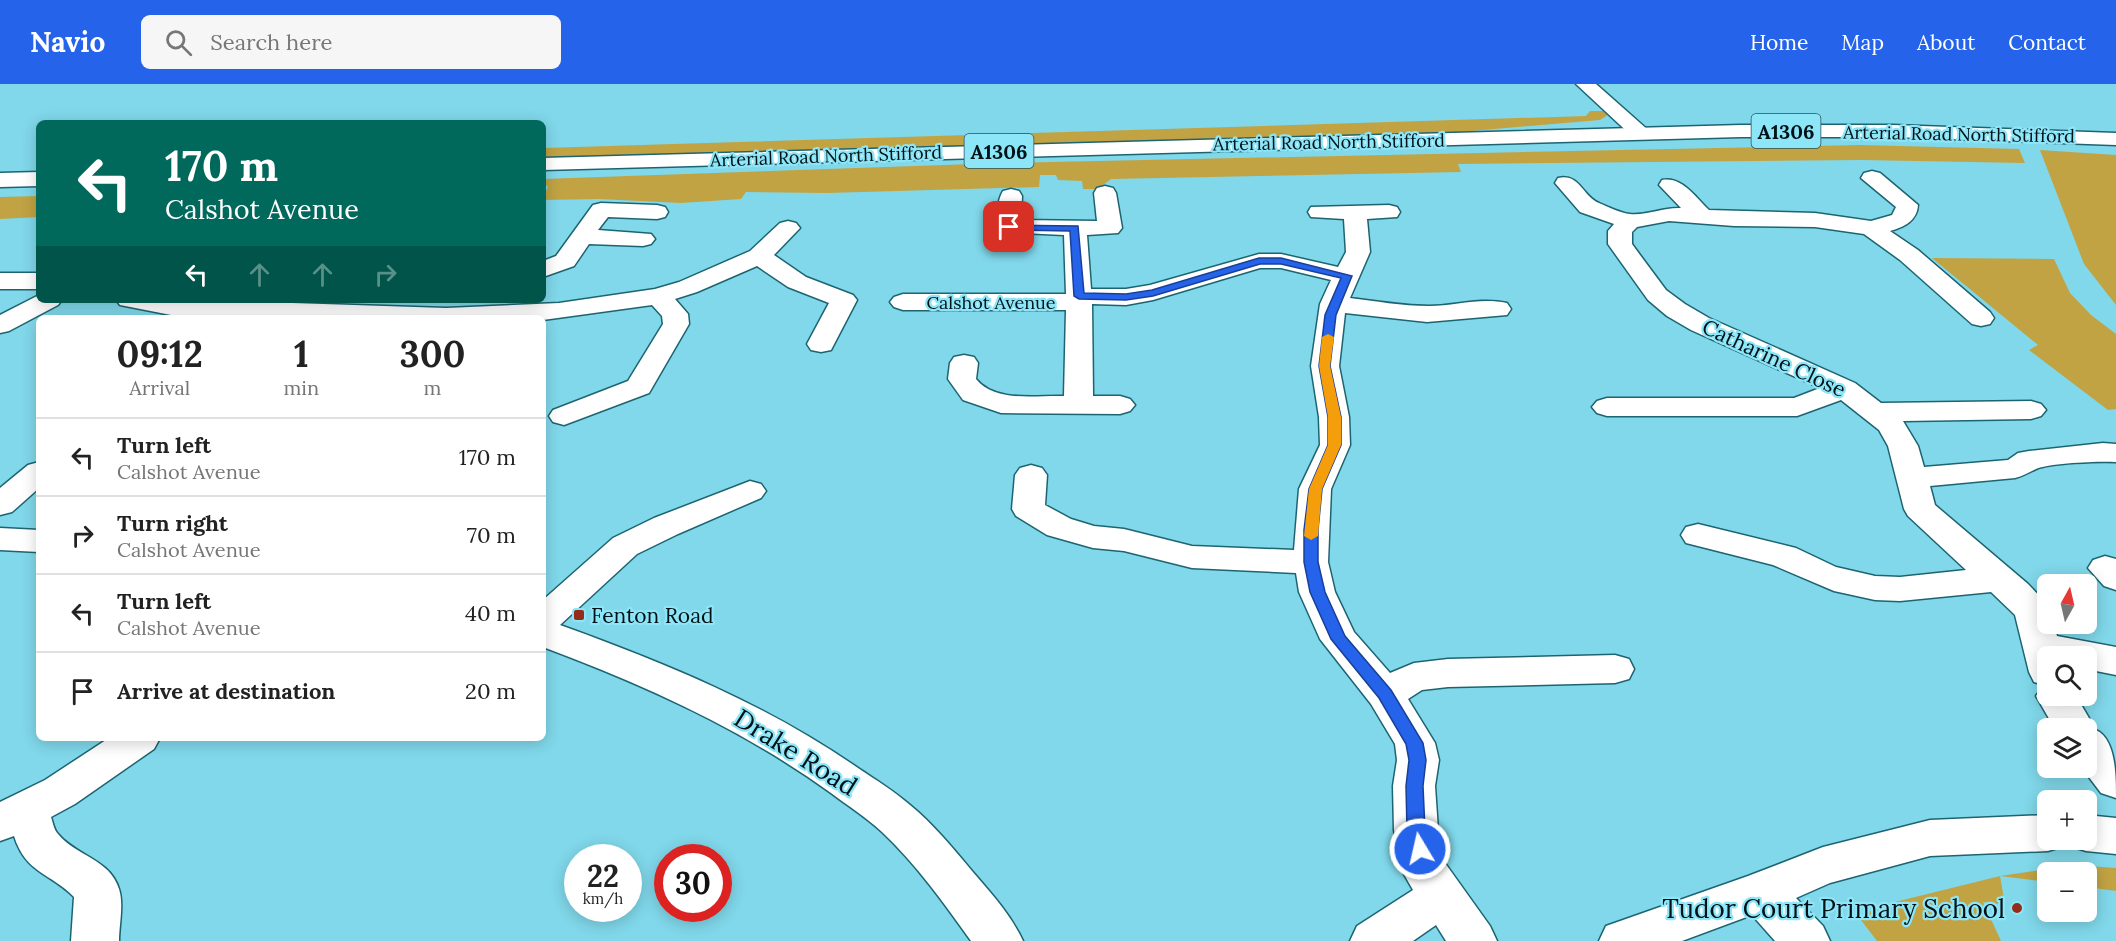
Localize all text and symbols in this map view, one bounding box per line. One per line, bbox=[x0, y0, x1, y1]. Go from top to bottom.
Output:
search box bbox=[141, 15, 561, 69]
text: Navio bbox=[30, 24, 105, 60]
icon: search bbox=[162, 26, 195, 59]
text: Search here bbox=[210, 28, 332, 56]
text: Home bbox=[1750, 29, 1808, 56]
text: Map bbox=[1841, 29, 1884, 56]
text: About bbox=[1917, 29, 1975, 56]
text: Contact bbox=[2008, 29, 2086, 56]
road number: A1306 bbox=[1752, 114, 1820, 148]
street label: Arterial Road North Stifford bbox=[1842, 120, 2075, 148]
street label: Arterial Road North Stifford bbox=[1212, 128, 1445, 156]
road number: A1306 bbox=[964, 134, 1034, 168]
text: 170 m bbox=[165, 139, 278, 193]
street label: Arterial Road North Stifford bbox=[709, 140, 943, 172]
icon: left bbox=[66, 144, 144, 222]
text: Calshot Avenue bbox=[165, 192, 359, 226]
pin bbox=[983, 201, 1034, 252]
icon: arrive bbox=[992, 210, 1025, 243]
icon: left bbox=[180, 258, 213, 291]
icon: ahead bbox=[243, 258, 276, 291]
icon: ahead bbox=[306, 258, 339, 291]
icon: right bbox=[369, 258, 402, 291]
street label: Calshot Avenue bbox=[926, 291, 1056, 314]
street label: Catharine Close bbox=[1698, 313, 1850, 403]
text: 09:12 bbox=[116, 331, 203, 377]
text: 1 bbox=[294, 331, 309, 377]
text: 300 bbox=[400, 331, 465, 377]
text: Arrival bbox=[129, 375, 190, 400]
text: min bbox=[283, 375, 319, 400]
text: m bbox=[424, 375, 441, 400]
text: Turn left bbox=[117, 431, 211, 459]
icon: left bbox=[66, 441, 99, 474]
text: 170 m bbox=[459, 443, 516, 471]
text: Calshot Avenue bbox=[117, 459, 261, 484]
text: Turn right bbox=[117, 509, 228, 537]
icon: right bbox=[66, 519, 99, 552]
text: 70 m bbox=[467, 521, 516, 549]
text: Calshot Avenue bbox=[117, 537, 261, 562]
north arrow bbox=[2037, 574, 2097, 634]
map controls bbox=[2037, 574, 2097, 922]
text: Turn left bbox=[117, 587, 211, 615]
icon: left bbox=[66, 597, 99, 630]
text: 40 m bbox=[465, 599, 516, 627]
place label: Fenton Road bbox=[591, 602, 714, 629]
marker: Fenton Road bbox=[572, 608, 586, 622]
text: Calshot Avenue bbox=[117, 615, 261, 640]
button: search bbox=[2037, 646, 2097, 706]
icon: arrive bbox=[66, 675, 99, 708]
text: Arrive at destination bbox=[117, 677, 335, 705]
text: 20 m bbox=[465, 677, 516, 705]
street label: Drake Road bbox=[728, 701, 864, 803]
button: layers bbox=[2037, 718, 2097, 778]
button: + bbox=[2037, 790, 2097, 850]
position arrow bbox=[1388, 817, 1452, 881]
speed limit sign: 30 bbox=[654, 844, 732, 922]
text: 22 bbox=[587, 857, 619, 895]
button: − bbox=[2037, 862, 2097, 922]
text: km/h bbox=[583, 889, 623, 908]
place label: Tudor Court Primary School bbox=[1662, 892, 2005, 925]
marker: Tudor Court Primary School bbox=[2010, 901, 2024, 915]

